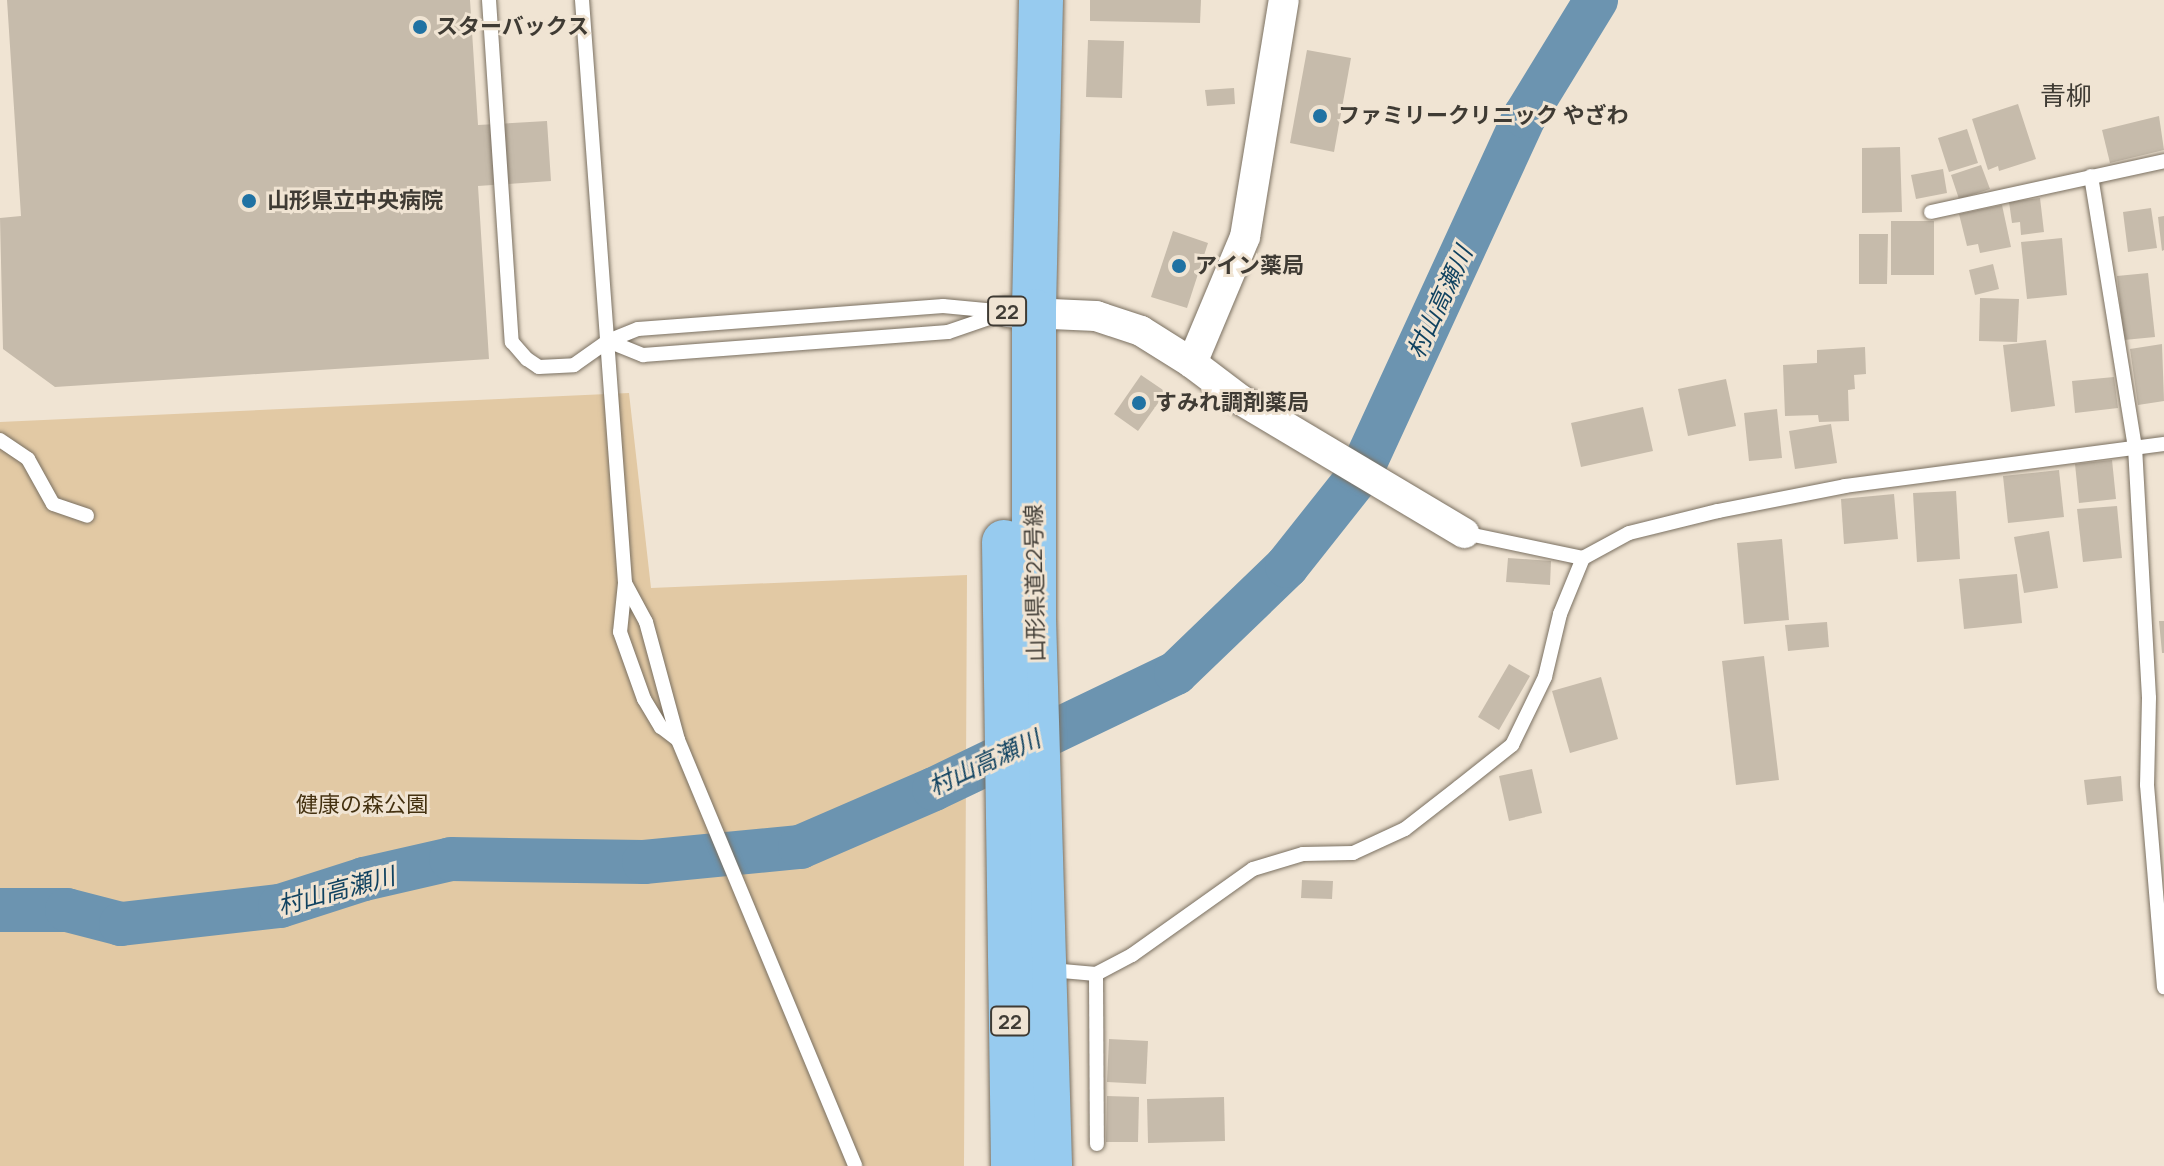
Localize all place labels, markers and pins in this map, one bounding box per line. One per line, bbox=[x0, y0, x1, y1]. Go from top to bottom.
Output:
place label: スターバックス bbox=[436, 14, 590, 40]
marker: スターバックス bbox=[411, 18, 429, 36]
place label: ファミリークリニック やざわ bbox=[1338, 103, 1628, 129]
marker: ファミリークリニック やざわ bbox=[1309, 105, 1331, 127]
place label: 山形県立中央病院 bbox=[267, 188, 443, 214]
marker: 山形県立中央病院 bbox=[238, 190, 260, 212]
place label: アイン薬局 bbox=[1195, 253, 1305, 279]
marker: アイン薬局 bbox=[1170, 257, 1188, 275]
place label: すみれ調剤薬局 bbox=[1155, 390, 1309, 416]
marker: すみれ調剤薬局 bbox=[1130, 394, 1148, 412]

